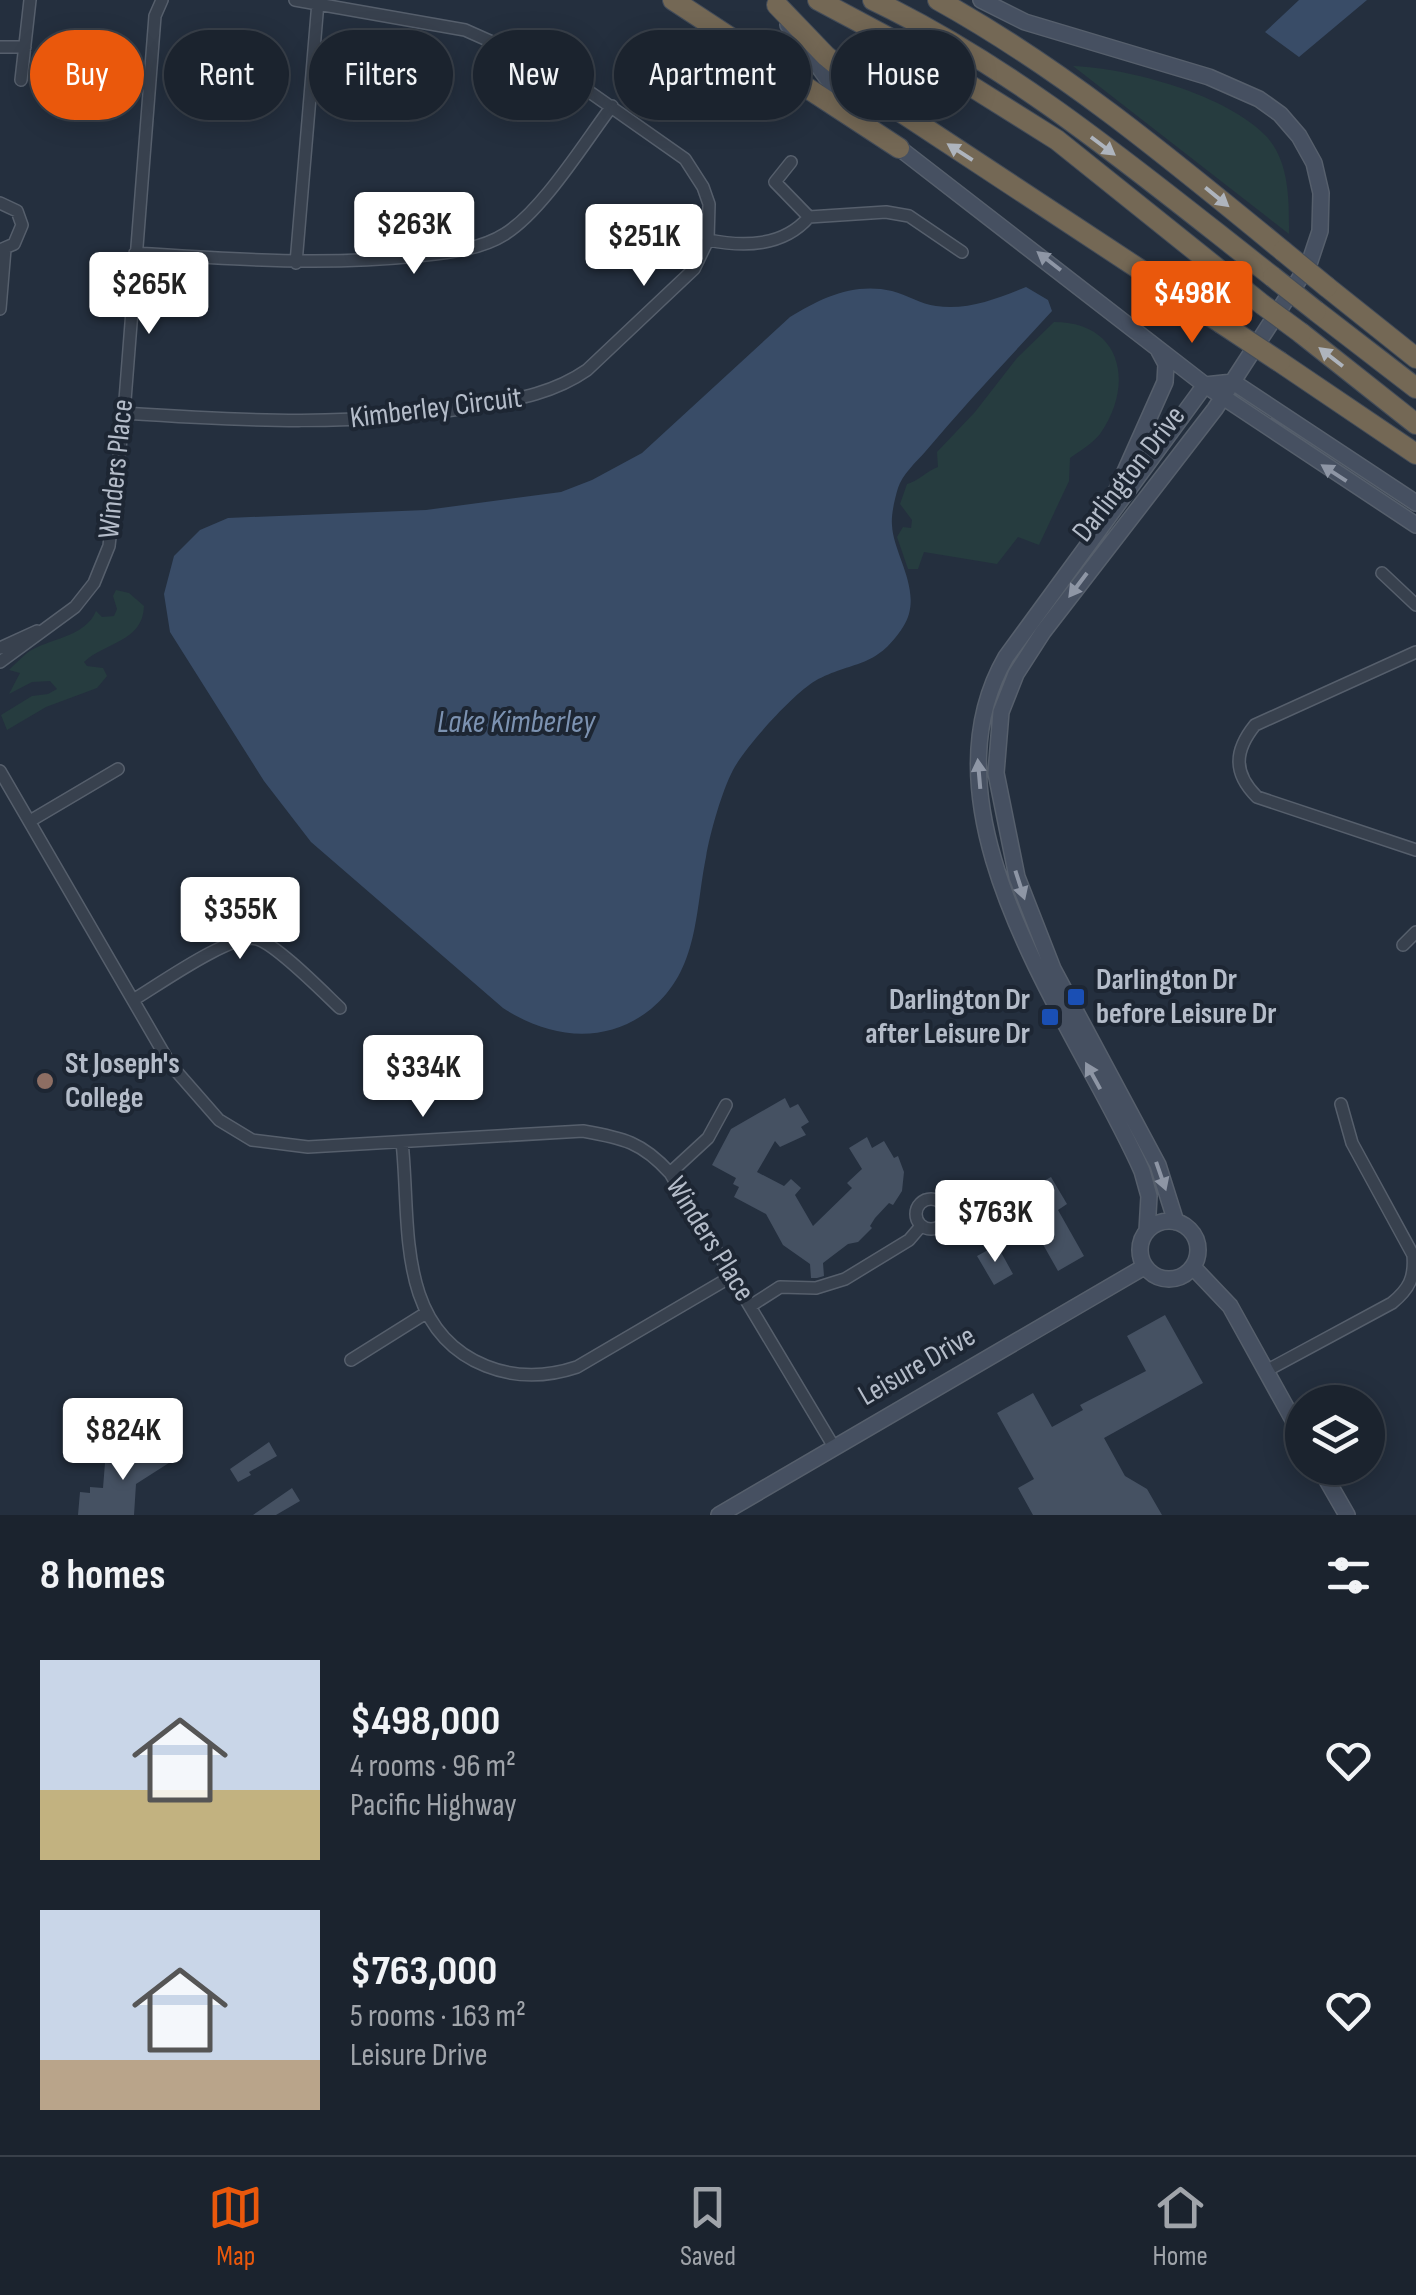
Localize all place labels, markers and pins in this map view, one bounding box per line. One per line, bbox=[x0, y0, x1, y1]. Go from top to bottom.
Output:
pin: $263K bbox=[344, 192, 484, 277]
pin: $251K bbox=[574, 204, 714, 289]
pin: $265K bbox=[79, 252, 219, 337]
pin: $498K bbox=[1122, 261, 1262, 346]
pin: $355K bbox=[170, 877, 310, 962]
place label: Darlington Dr before Leisure Dr bbox=[1096, 962, 1277, 1032]
place label: Darlington Dr after Leisure Dr bbox=[865, 982, 1030, 1052]
marker: Darlington Dr before Leisure Dr bbox=[1065, 986, 1087, 1008]
marker: Darlington Dr after Leisure Dr bbox=[1039, 1006, 1061, 1028]
pin: $334K bbox=[353, 1035, 493, 1120]
place label: St Joseph's College bbox=[65, 1046, 180, 1116]
marker: St Joseph's College bbox=[34, 1070, 56, 1092]
pin: $763K bbox=[925, 1180, 1065, 1265]
pin: $824K bbox=[53, 1398, 193, 1483]

